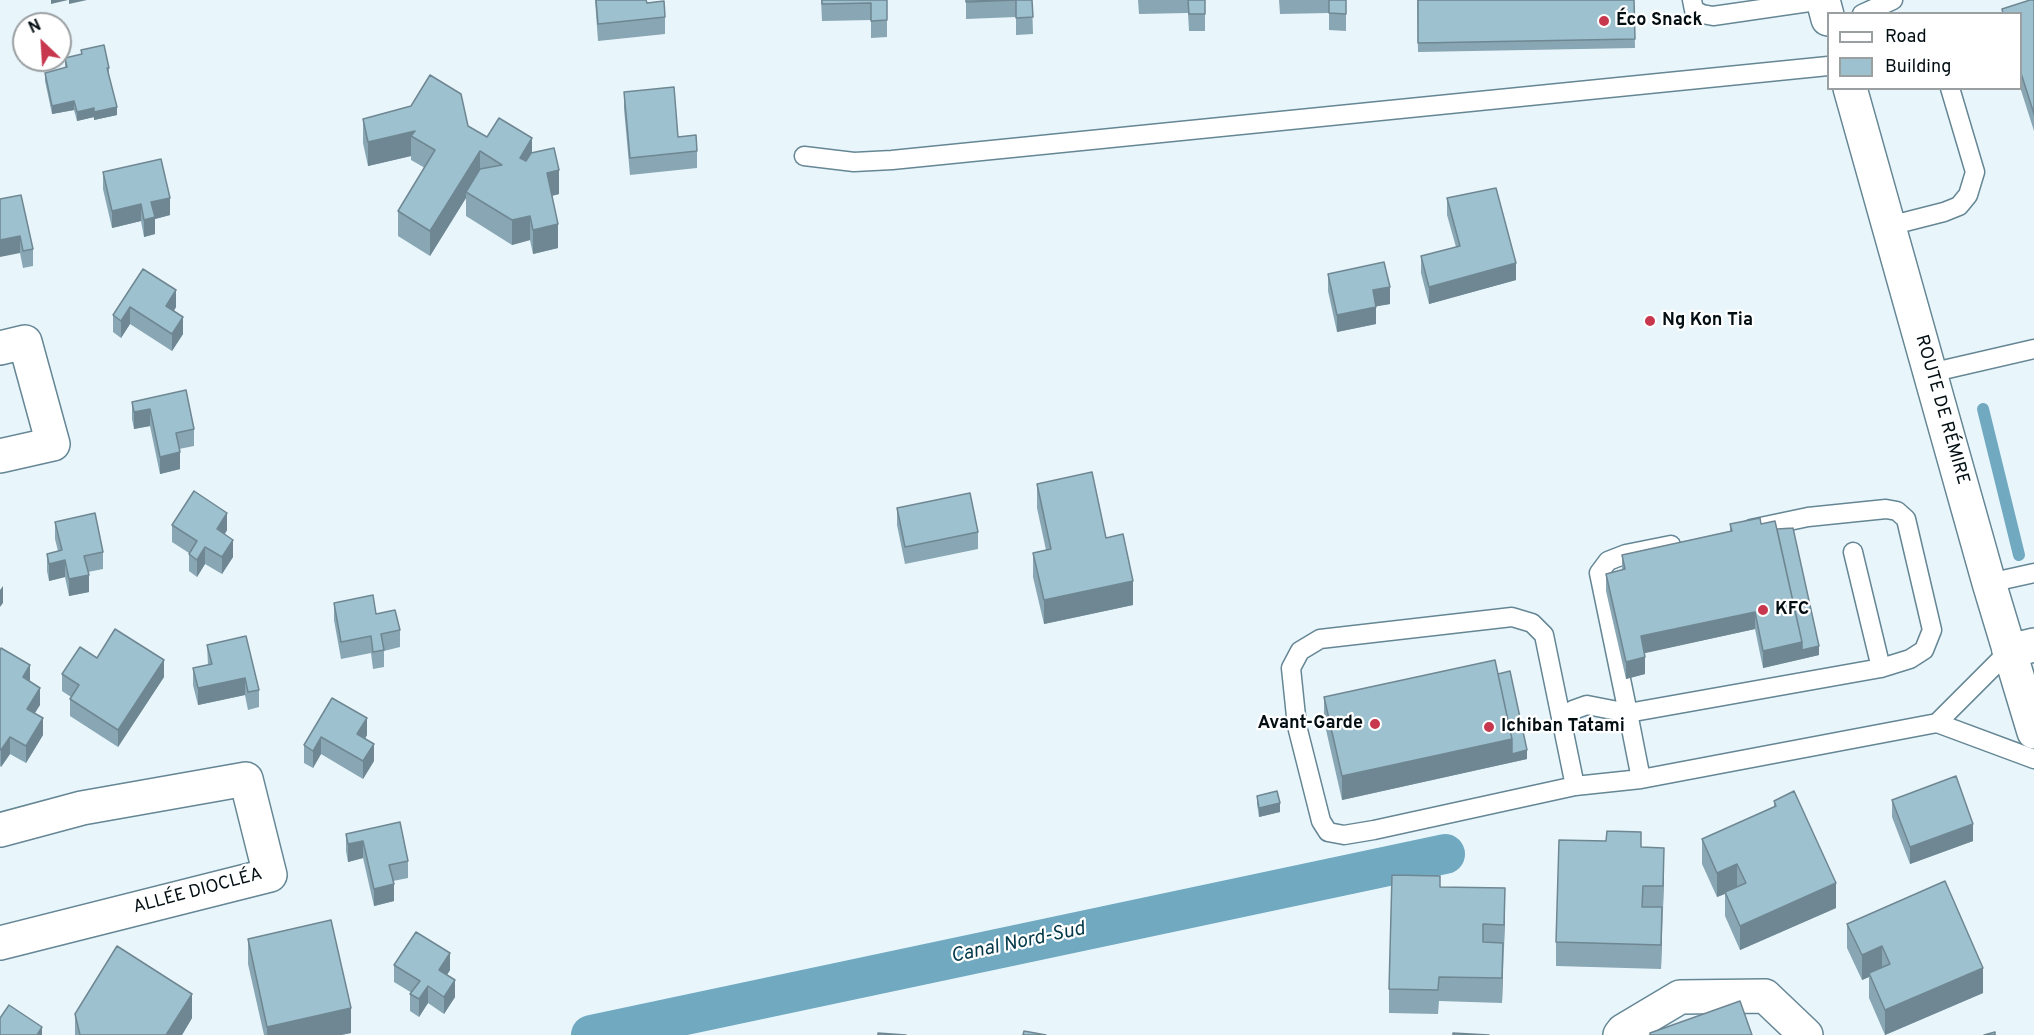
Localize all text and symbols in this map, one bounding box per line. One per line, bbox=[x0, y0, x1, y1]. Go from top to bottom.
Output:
place label: Éco Snack bbox=[1616, 10, 1703, 32]
north arrow bbox=[12, 12, 72, 72]
legend bbox=[1827, 12, 2022, 90]
marker: Éco Snack bbox=[1597, 14, 1611, 28]
text: N bbox=[26, 16, 45, 39]
text: Road bbox=[1885, 26, 1927, 49]
text: Building bbox=[1885, 56, 1951, 79]
place label: Ng Kon Tia bbox=[1662, 310, 1753, 332]
marker: Ng Kon Tia bbox=[1643, 314, 1657, 328]
street label: ROUTE DE RÉMIRE bbox=[1909, 333, 1973, 487]
place label: KFC bbox=[1775, 599, 1809, 621]
marker: KFC bbox=[1756, 603, 1770, 617]
place label: Avant-Garde bbox=[1257, 713, 1363, 735]
place label: Ichiban Tatami bbox=[1501, 716, 1625, 738]
marker: Avant-Garde bbox=[1368, 717, 1382, 731]
marker: Ichiban Tatami bbox=[1482, 720, 1496, 734]
street label: ALLÉE DIOCLÉA bbox=[131, 864, 265, 920]
water label: Canal Nord-Sud bbox=[949, 918, 1087, 970]

